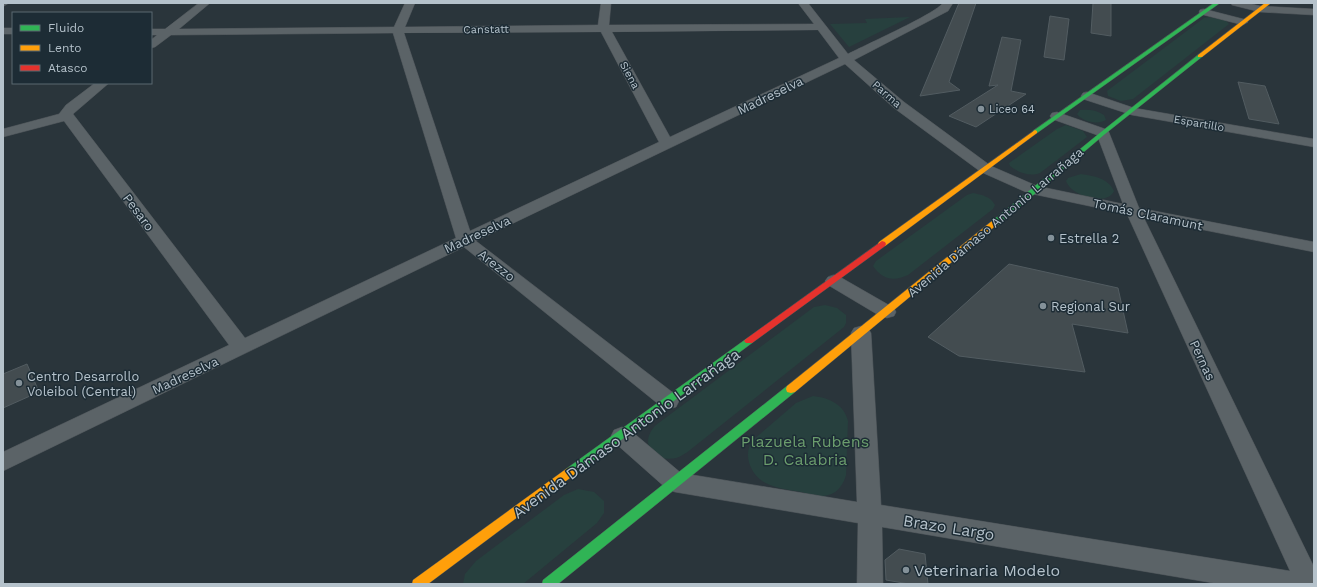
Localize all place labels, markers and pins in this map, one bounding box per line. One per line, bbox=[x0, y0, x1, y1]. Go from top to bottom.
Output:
place label: Liceo 64 bbox=[989, 103, 1035, 116]
marker: Liceo 64 bbox=[976, 104, 986, 114]
place label: Estrella 2 bbox=[1059, 231, 1119, 246]
marker: Estrella 2 bbox=[1046, 233, 1056, 243]
place label: Regional Sur bbox=[1051, 299, 1130, 314]
marker: Regional Sur bbox=[1038, 301, 1048, 311]
place label: Centro Desarrollo Voleibol (Central) bbox=[27, 369, 139, 399]
marker: Centro Desarrollo Voleibol (Central) bbox=[14, 378, 24, 388]
place label: Veterinaria Modelo bbox=[914, 561, 1060, 580]
marker: Veterinaria Modelo bbox=[901, 565, 911, 575]

